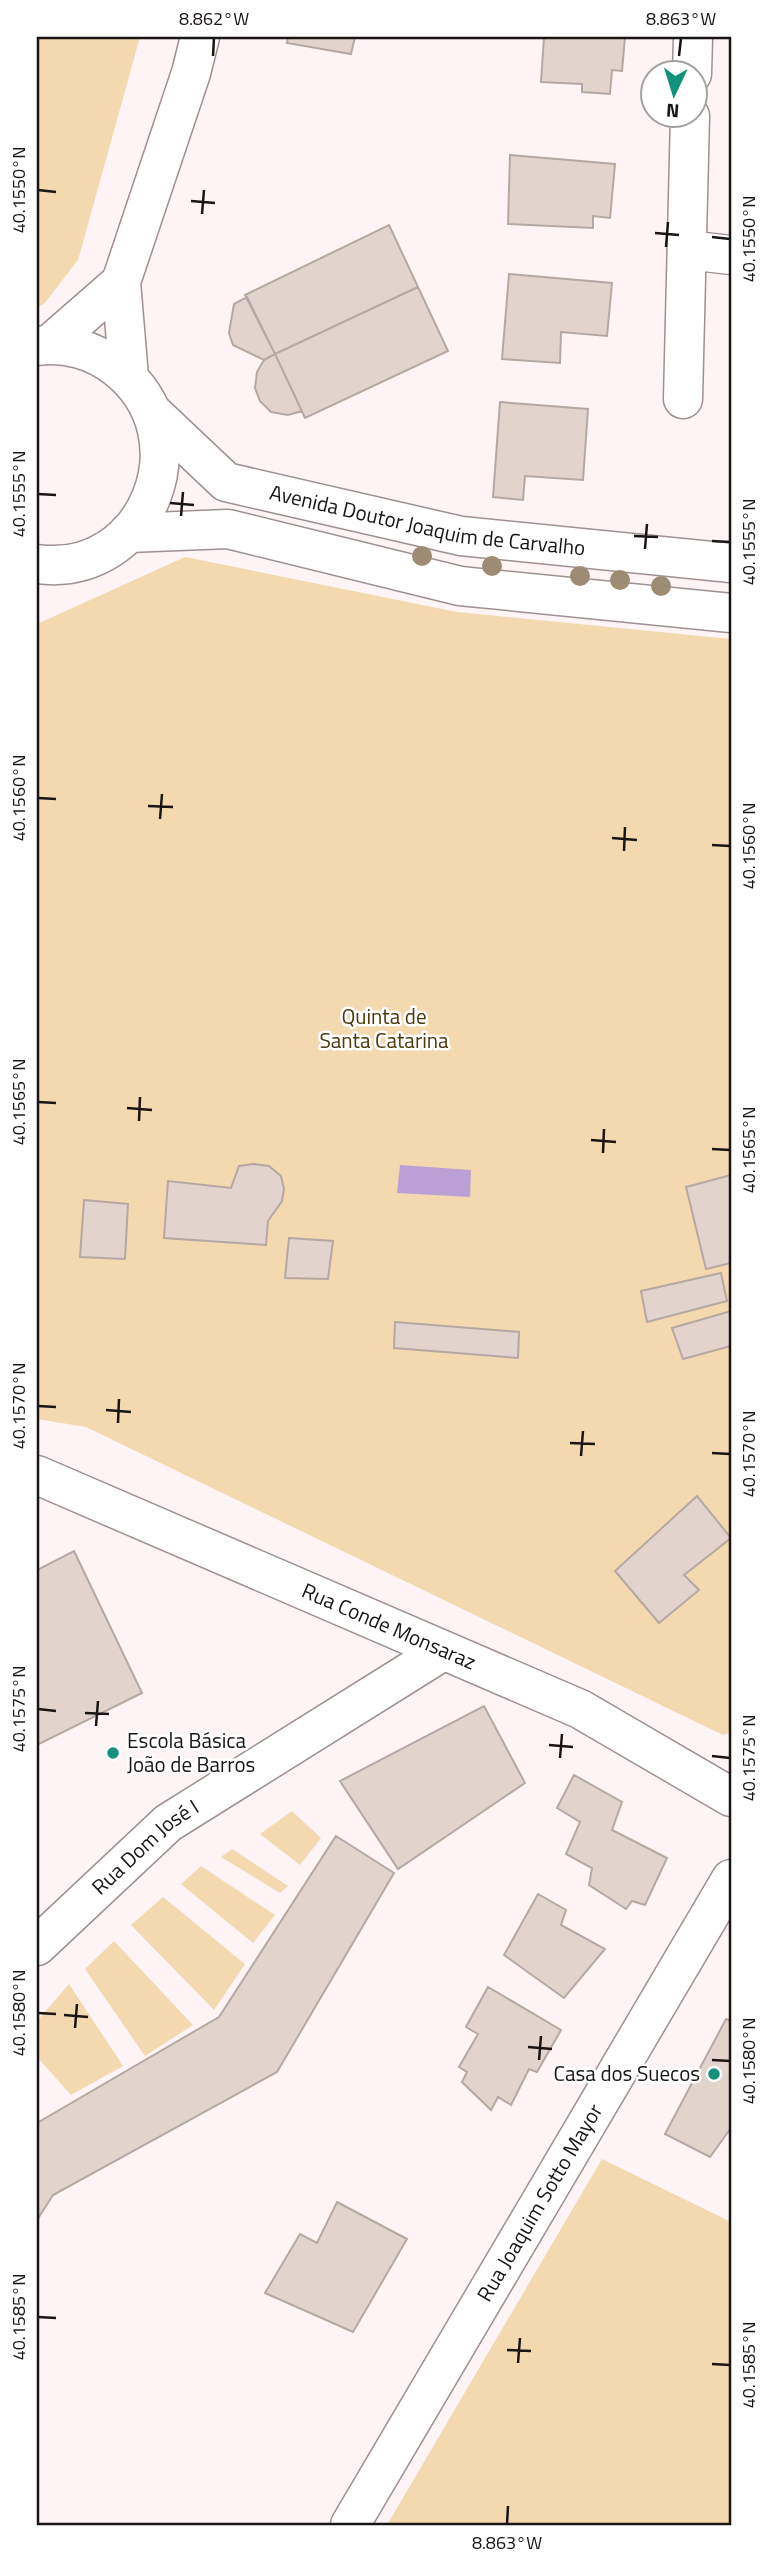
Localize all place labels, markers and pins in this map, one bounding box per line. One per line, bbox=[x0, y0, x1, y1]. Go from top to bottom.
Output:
place label: Escola Básica João de Barros bbox=[127, 1724, 255, 1780]
marker: Escola Básica João de Barros bbox=[105, 1745, 121, 1761]
place label: Casa dos Suecos bbox=[554, 2057, 700, 2089]
marker: Casa dos Suecos bbox=[706, 2066, 722, 2082]

